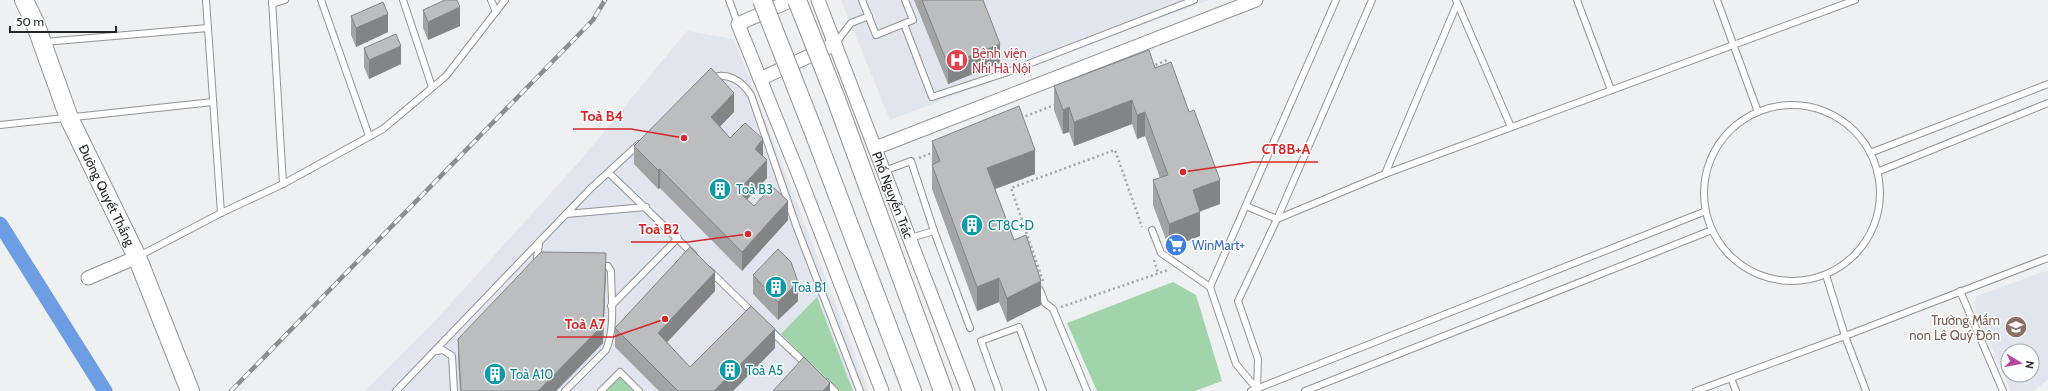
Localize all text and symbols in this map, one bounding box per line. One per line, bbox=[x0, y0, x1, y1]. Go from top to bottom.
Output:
scale bar bbox=[10, 8, 116, 34]
text: 50 m bbox=[16, 14, 44, 29]
place label: Bệnh viện Nhi Hà Nội bbox=[972, 45, 1031, 76]
hospital icon: Bệnh viện Nhi Hà Nội bbox=[944, 47, 970, 73]
callout: Toà B4 bbox=[573, 103, 631, 129]
text: Toà B4 bbox=[581, 107, 623, 125]
callout: CT8B+A bbox=[1253, 136, 1318, 162]
text: CT8B+A bbox=[1262, 140, 1311, 158]
street label: Đường Quyết Thắng bbox=[75, 142, 139, 249]
street label: Phố Nguyễn Trác bbox=[869, 149, 917, 241]
building icon: Toà B3 bbox=[707, 176, 733, 202]
place label: Toà B3 bbox=[736, 181, 773, 197]
building icon: CT8C+D bbox=[959, 212, 985, 238]
callout: Toà B2 bbox=[631, 216, 688, 242]
place label: CT8C+D bbox=[988, 217, 1034, 233]
text: Toà B2 bbox=[638, 220, 680, 238]
supermarket icon: WinMart+ bbox=[1163, 232, 1189, 258]
place label: WinMart+ bbox=[1192, 237, 1245, 253]
building icon: Toà B1 bbox=[763, 274, 789, 300]
place label: Toà B1 bbox=[792, 279, 826, 295]
callout: Toà A7 bbox=[557, 311, 613, 337]
place label: Trường Mầm non Lê Quý Đôn bbox=[1909, 312, 2000, 343]
school or university icon: Trường Mầm non Lê Quý Đôn bbox=[2003, 314, 2029, 340]
text: Toà A7 bbox=[565, 315, 606, 333]
north arrow bbox=[2000, 343, 2040, 383]
building icon: Toà A5 bbox=[717, 357, 743, 383]
text: N bbox=[2022, 360, 2037, 370]
building icon: Toà A10 bbox=[482, 361, 508, 387]
place label: Toà A5 bbox=[746, 362, 783, 378]
place label: Toà A10 bbox=[510, 366, 553, 382]

